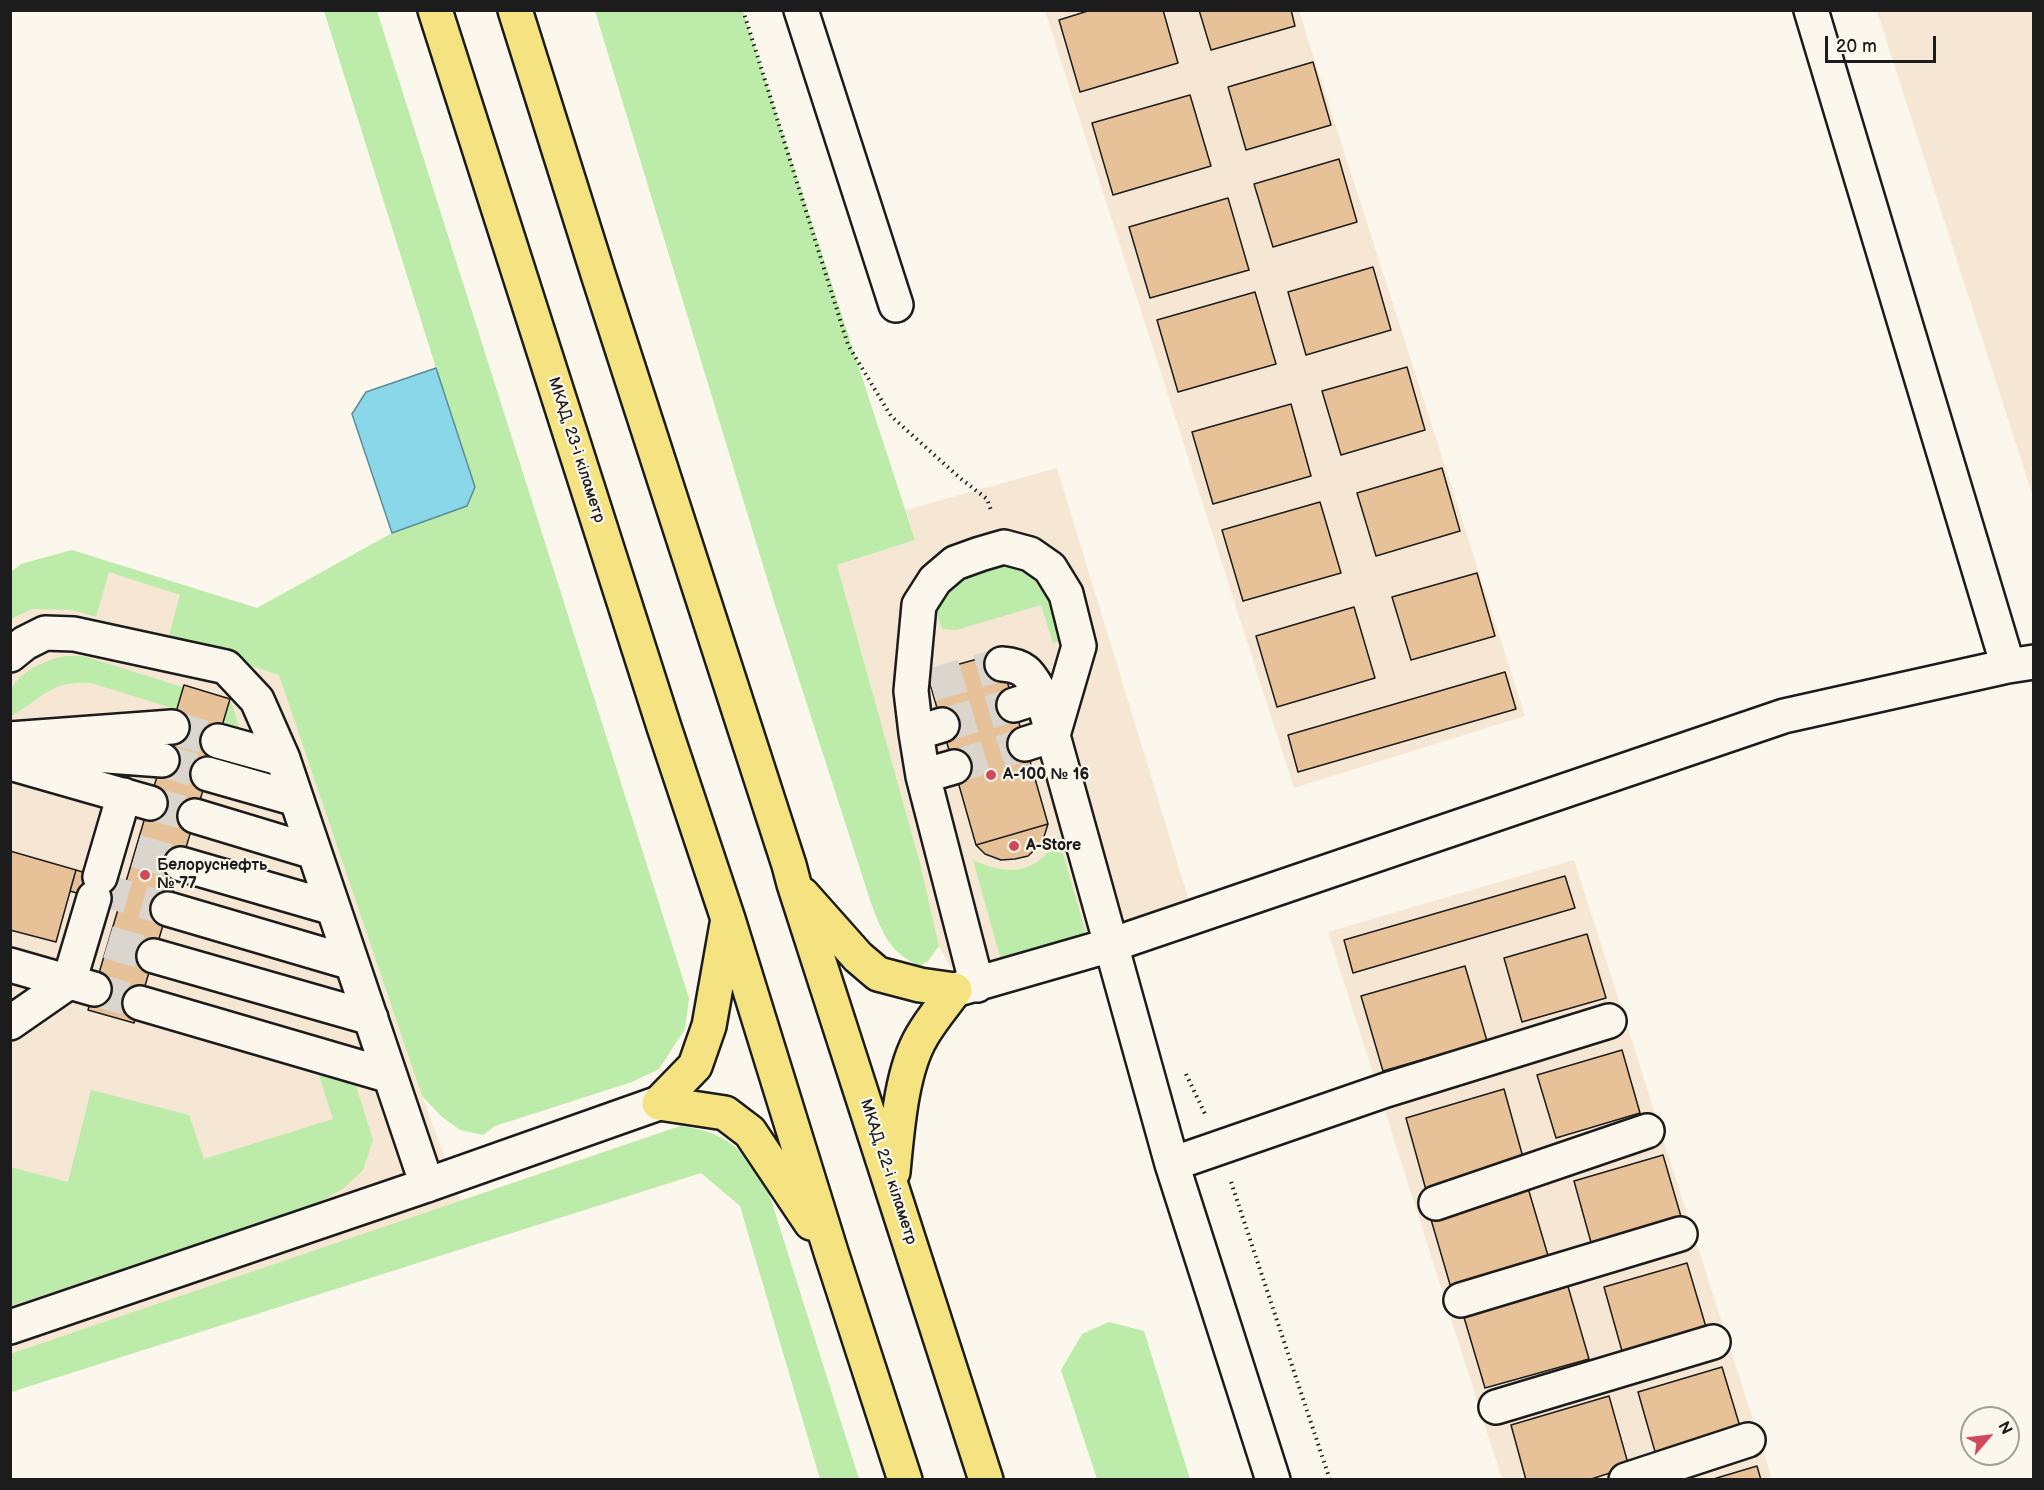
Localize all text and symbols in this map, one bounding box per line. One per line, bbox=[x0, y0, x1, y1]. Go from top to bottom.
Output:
scale bar bbox=[1828, 24, 1939, 62]
text: 20 m bbox=[1836, 36, 1877, 57]
street label: МКАД, 23-і кіламетр bbox=[543, 375, 609, 525]
place label: А-100 № 16 bbox=[1003, 765, 1089, 785]
marker: А-100 № 16 bbox=[984, 768, 998, 782]
place label: A-Store bbox=[1026, 836, 1081, 856]
marker: A-Store bbox=[1007, 839, 1021, 853]
place label: Белоруснефть № 77 bbox=[157, 856, 267, 894]
marker: Белоруснефть № 77 bbox=[138, 868, 152, 882]
street label: МКАД, 22-і кіламетр bbox=[855, 1097, 921, 1247]
north arrow bbox=[1960, 1406, 2020, 1466]
text: N bbox=[1993, 1418, 2016, 1438]

